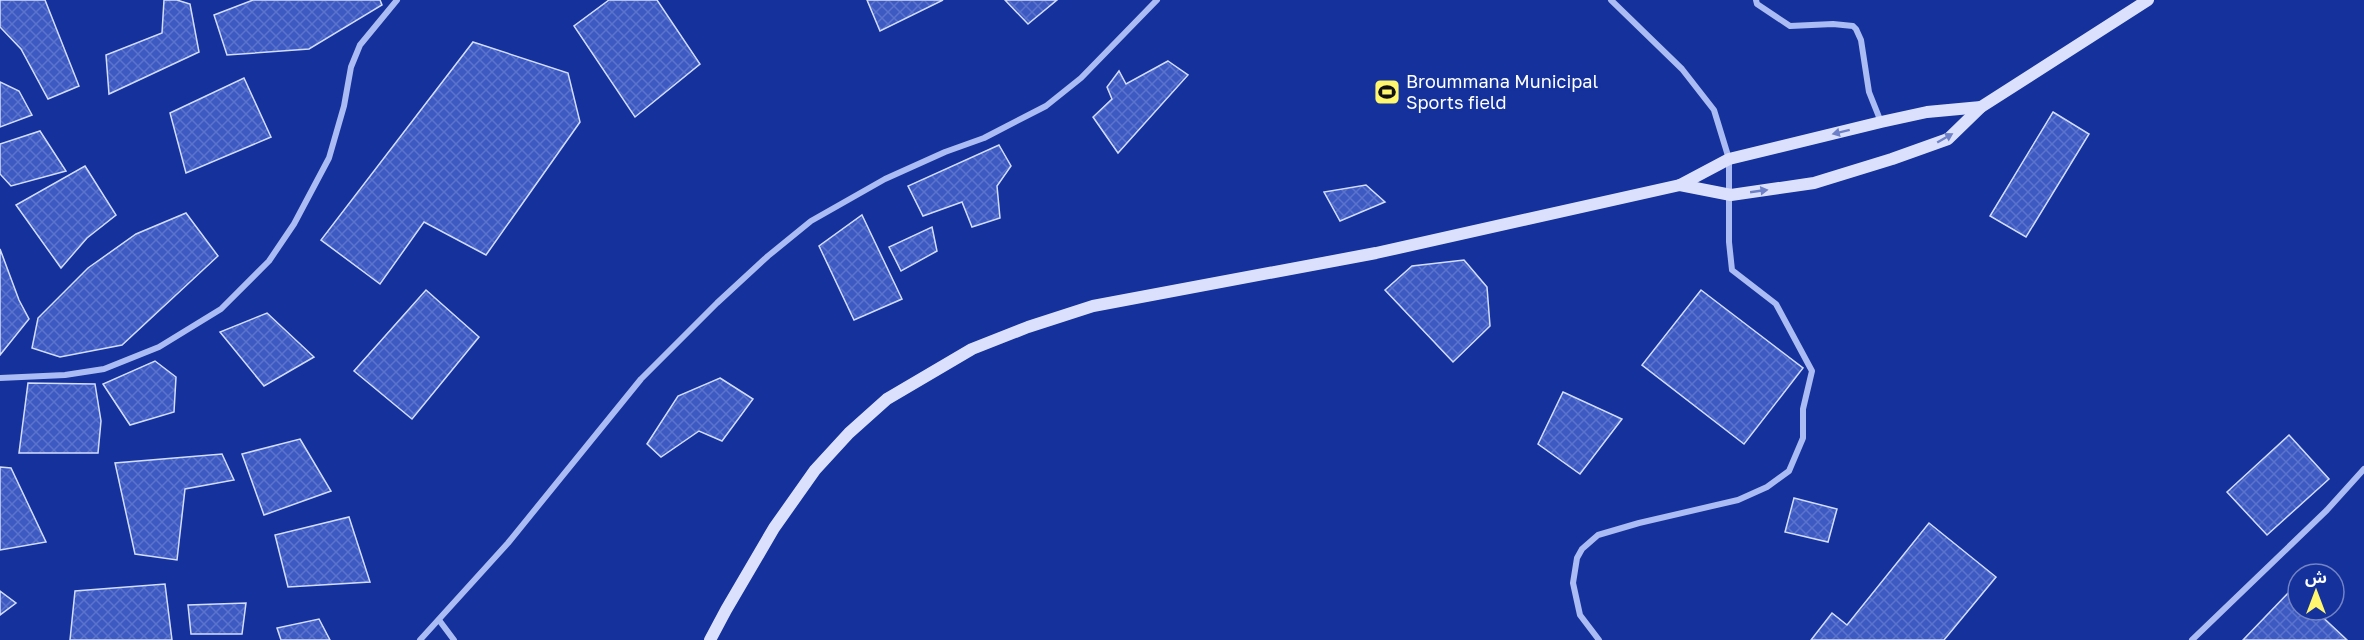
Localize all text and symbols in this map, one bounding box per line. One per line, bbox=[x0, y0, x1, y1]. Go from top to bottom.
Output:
place label: Broummana Municipal Sports field bbox=[1406, 70, 1598, 113]
sports icon: Broummana Municipal Sports field bbox=[1372, 77, 1402, 107]
one-way arrow bbox=[1832, 127, 1850, 137]
one-way arrow bbox=[1937, 133, 1954, 143]
one-way arrow bbox=[1749, 186, 1768, 195]
north arrow bbox=[2286, 562, 2346, 622]
text: ش bbox=[2305, 567, 2327, 587]

